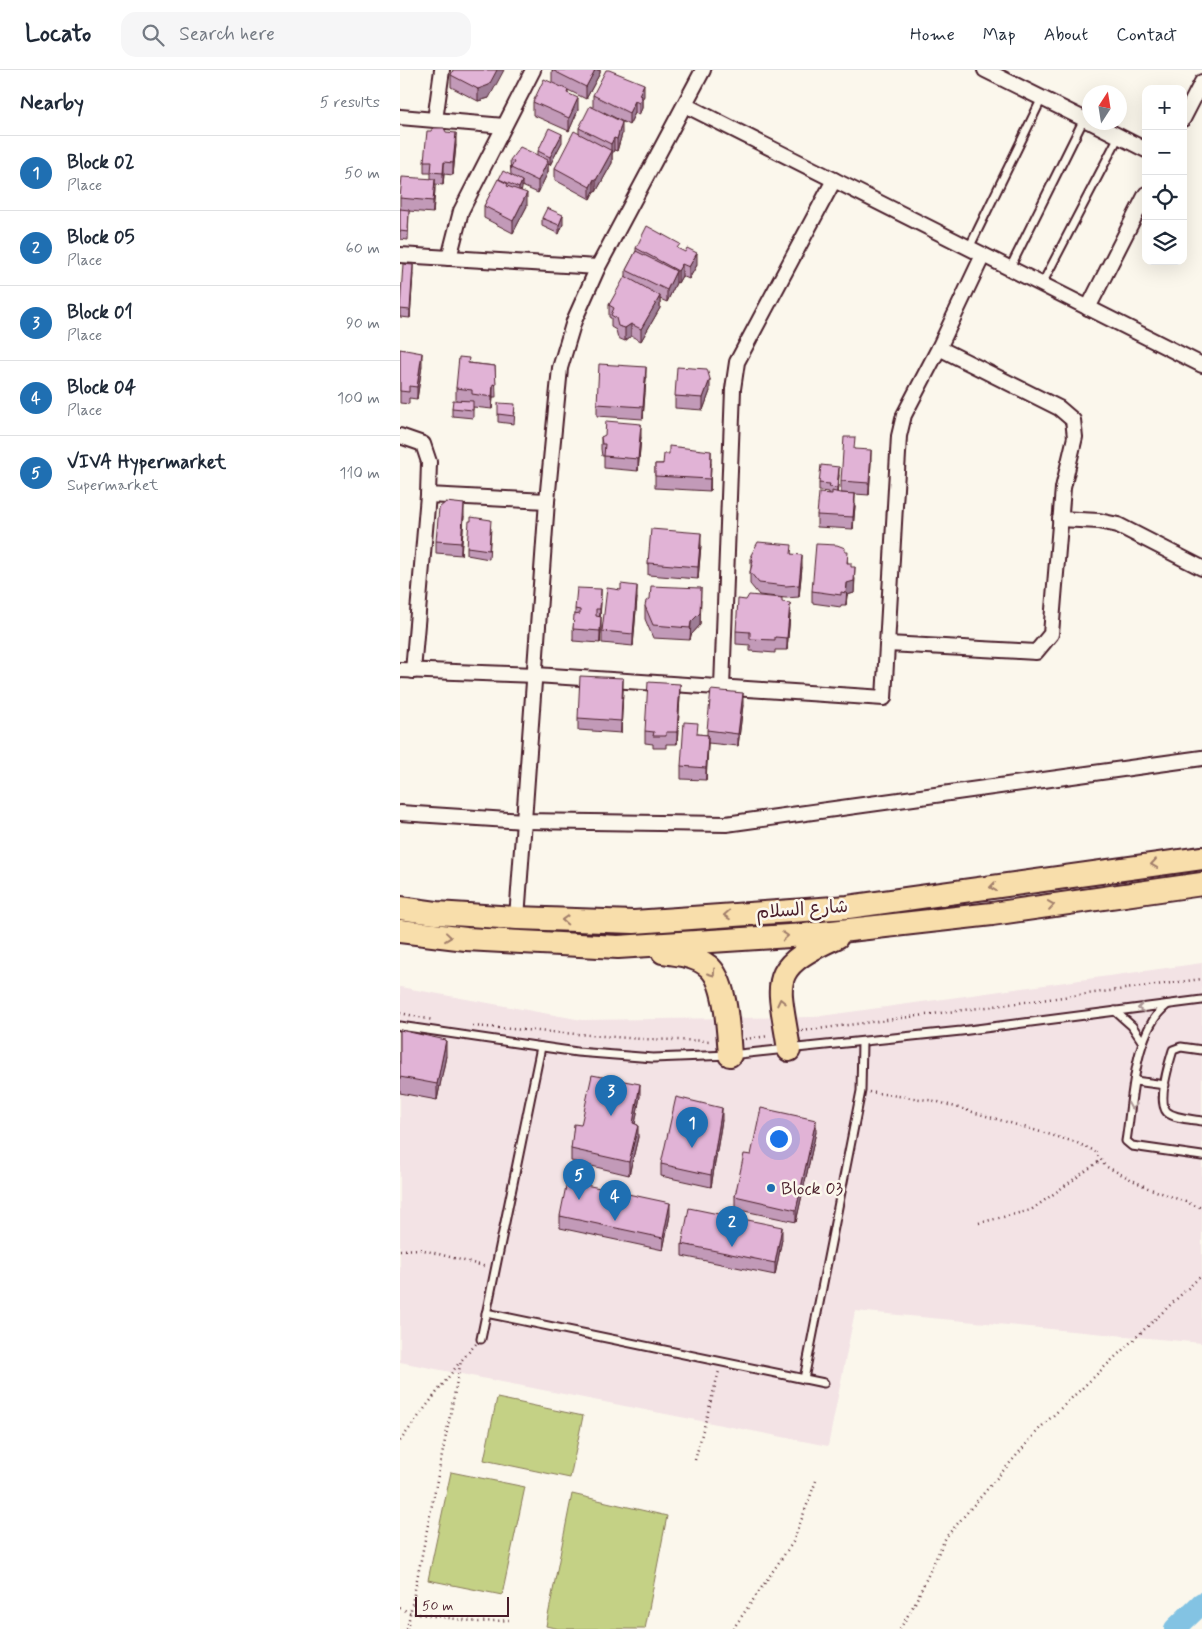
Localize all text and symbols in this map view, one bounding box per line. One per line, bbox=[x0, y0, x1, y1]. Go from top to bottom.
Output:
search box bbox=[121, 12, 471, 57]
text: Locato bbox=[25, 19, 91, 50]
icon: search bbox=[139, 21, 167, 49]
text: Search here bbox=[179, 22, 275, 47]
text: Home bbox=[910, 23, 955, 47]
text: Map bbox=[983, 23, 1016, 47]
text: About bbox=[1044, 23, 1088, 47]
text: Contact bbox=[1116, 23, 1177, 47]
north arrow bbox=[1082, 85, 1127, 130]
map controls bbox=[1142, 85, 1187, 265]
button: + bbox=[1142, 85, 1187, 130]
text: Nearby bbox=[20, 89, 84, 117]
text: 5 results bbox=[320, 92, 380, 113]
button: − bbox=[1142, 130, 1187, 175]
text: Block 02 bbox=[67, 150, 135, 175]
text: 1 bbox=[32, 163, 40, 184]
text: 50 m bbox=[344, 163, 380, 184]
text: Place bbox=[67, 175, 102, 196]
button: locate bbox=[1142, 175, 1187, 220]
button: layers bbox=[1142, 220, 1187, 265]
text: Block 05 bbox=[67, 225, 135, 250]
text: 2 bbox=[32, 238, 40, 259]
text: 60 m bbox=[346, 238, 380, 259]
text: Place bbox=[67, 250, 102, 271]
text: Block 01 bbox=[67, 300, 133, 325]
text: 3 bbox=[32, 313, 40, 334]
text: 90 m bbox=[346, 313, 380, 334]
text: Place bbox=[67, 325, 102, 346]
text: Block 04 bbox=[67, 375, 136, 400]
text: 4 bbox=[31, 388, 41, 409]
text: 100 m bbox=[337, 388, 380, 409]
text: Place bbox=[67, 400, 102, 421]
text: VIVA Hypermarket bbox=[67, 450, 226, 475]
text: 5 bbox=[31, 463, 41, 484]
text: 110 m bbox=[339, 463, 380, 484]
text: Supermarket bbox=[67, 475, 158, 496]
one-way arrow bbox=[1149, 859, 1158, 869]
one-way arrow bbox=[988, 881, 997, 891]
street label: شارع السلام bbox=[755, 895, 849, 926]
one-way arrow bbox=[1047, 901, 1055, 911]
one-way arrow bbox=[723, 909, 731, 920]
one-way arrow bbox=[560, 914, 568, 925]
one-way arrow bbox=[445, 931, 453, 942]
one-way arrow bbox=[782, 931, 790, 942]
one-way arrow bbox=[706, 967, 715, 977]
one-way arrow bbox=[776, 997, 787, 1006]
one-way arrow bbox=[1137, 1002, 1145, 1013]
pin: 3 bbox=[595, 1075, 627, 1116]
one-way arrow bbox=[1127, 1102, 1137, 1111]
pin: 1 bbox=[676, 1107, 708, 1148]
your location bbox=[766, 1126, 792, 1152]
pin: 5 bbox=[563, 1159, 595, 1200]
place label: Block 03 bbox=[781, 1177, 844, 1201]
pin: 4 bbox=[599, 1180, 631, 1221]
marker: Block 03 bbox=[765, 1182, 777, 1194]
pin: 2 bbox=[716, 1206, 748, 1247]
scale bar bbox=[415, 1594, 509, 1617]
text: 50 m bbox=[422, 1597, 453, 1615]

